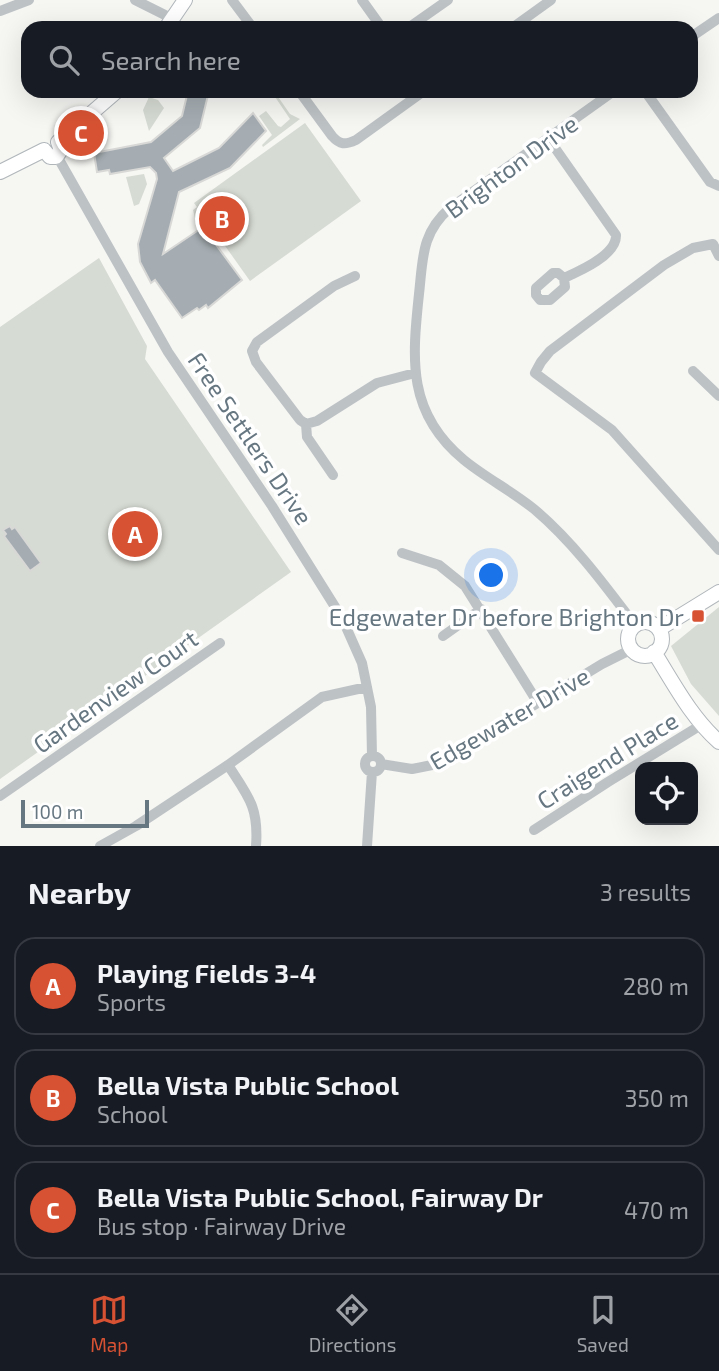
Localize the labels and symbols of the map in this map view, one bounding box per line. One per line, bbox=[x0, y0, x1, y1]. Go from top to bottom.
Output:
pin: C bbox=[58, 107, 104, 159]
street label: Brighton Drive bbox=[439, 108, 583, 224]
pin: B bbox=[199, 193, 245, 245]
street label: Free Settlers Drive bbox=[183, 346, 319, 530]
pin: A bbox=[112, 508, 158, 560]
your location bbox=[474, 558, 508, 592]
place label: Edgewater Dr before Brighton Dr bbox=[329, 602, 684, 631]
marker: Edgewater Dr before Brighton Dr bbox=[690, 608, 706, 624]
street label: Gardenview Court bbox=[27, 623, 203, 759]
street label: Edgewater Drive bbox=[424, 661, 594, 775]
street label: Craigend Place bbox=[531, 705, 683, 815]
scale bar bbox=[21, 797, 149, 829]

